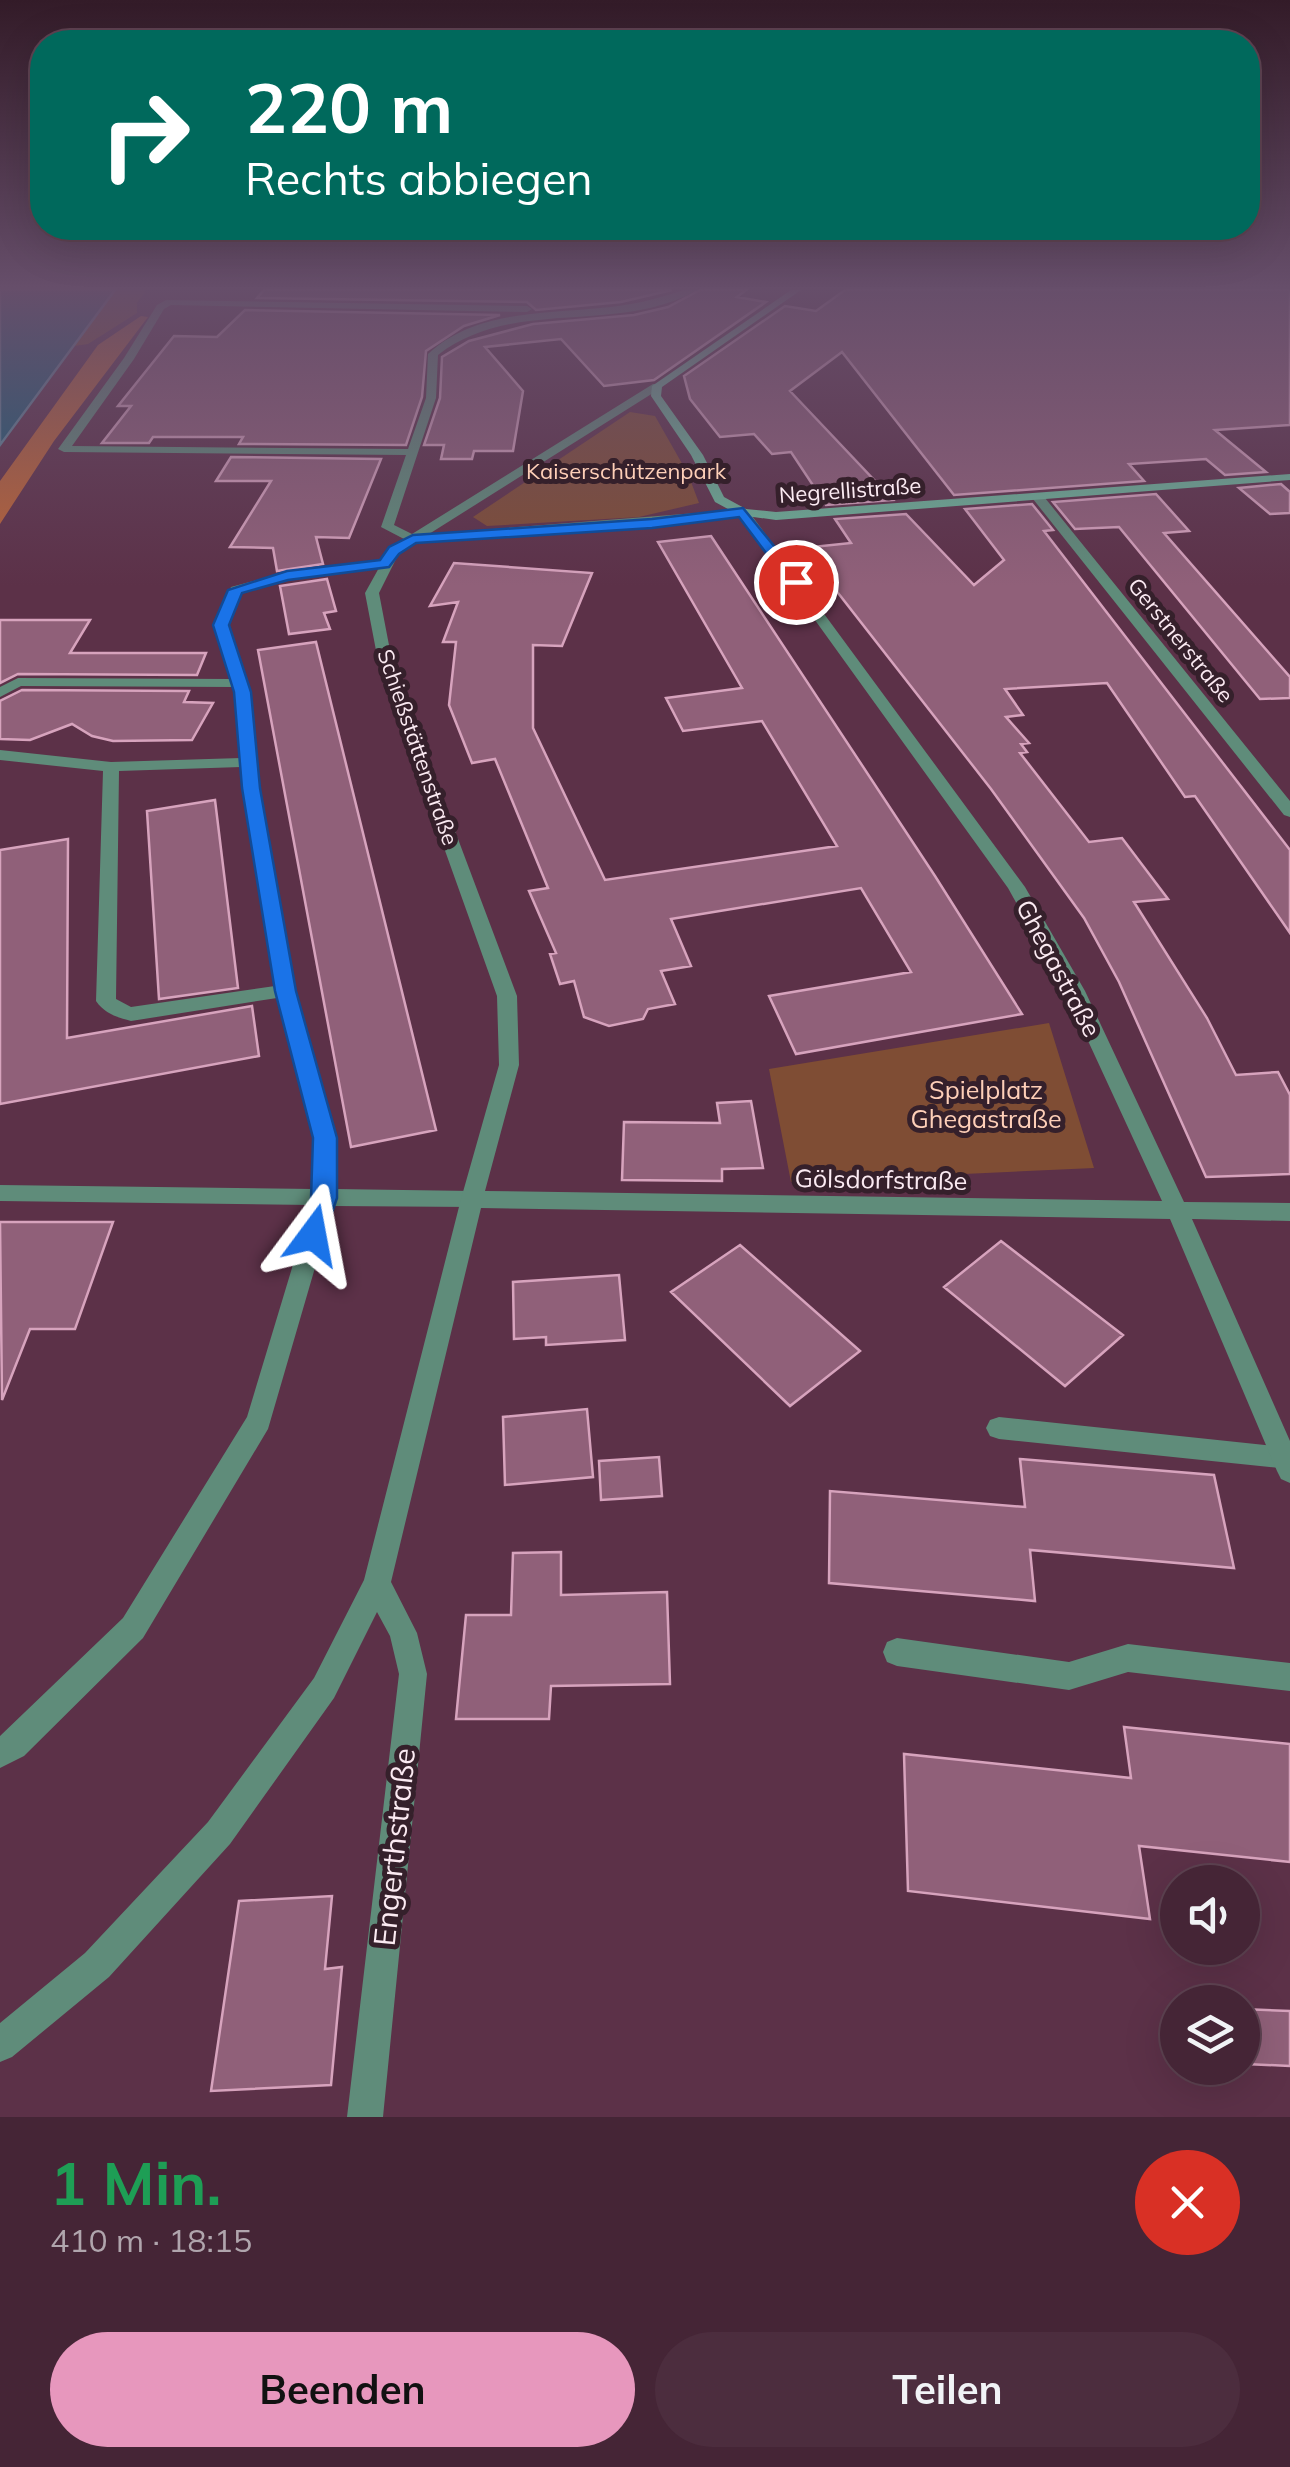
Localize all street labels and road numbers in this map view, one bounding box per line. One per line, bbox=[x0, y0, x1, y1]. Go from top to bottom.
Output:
street label: Negrellistraße bbox=[778, 471, 922, 509]
street label: Gerstnerstraße bbox=[1122, 572, 1240, 708]
street label: Schießstättenstraße bbox=[371, 645, 465, 849]
street label: Ghegastraße bbox=[1010, 894, 1108, 1042]
street label: Gölsdorfstraße bbox=[794, 1162, 968, 1196]
street label: Engerthstraße bbox=[365, 1746, 423, 1948]

